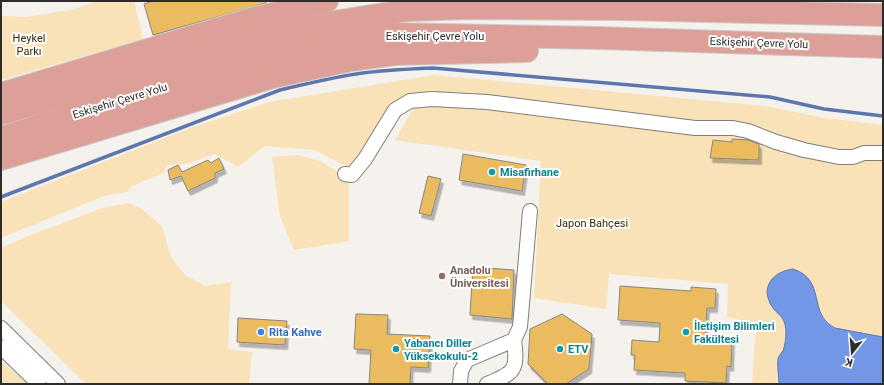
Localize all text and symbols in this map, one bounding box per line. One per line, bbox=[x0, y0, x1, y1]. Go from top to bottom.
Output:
street label: Eskişehir Çevre Yolu bbox=[386, 30, 484, 43]
park label: Heykel Parkı bbox=[13, 32, 45, 58]
street label: Eskişehir Çevre Yolu bbox=[710, 35, 808, 51]
street label: Eskişehir Çevre Yolu bbox=[71, 80, 169, 122]
place label: Misafirhane bbox=[500, 166, 559, 179]
marker: Misafirhane bbox=[487, 167, 497, 177]
park label: Japon Bahçesi bbox=[556, 217, 628, 230]
place label: Anadolu Üniversitesi bbox=[450, 264, 509, 290]
marker: Anadolu Üniversitesi bbox=[437, 271, 447, 281]
place label: İletişim Bilimleri Fakültesi bbox=[694, 319, 775, 346]
place label: Rita Kahve bbox=[269, 326, 322, 339]
marker: Rita Kahve bbox=[256, 327, 266, 337]
marker: İletişim Bilimleri Fakültesi bbox=[681, 327, 691, 337]
north arrow bbox=[832, 333, 872, 373]
place label: Yabancı Diller Yüksekokulu-2 bbox=[404, 337, 478, 363]
place label: ETV bbox=[568, 343, 589, 356]
marker: Yabancı Diller Yüksekokulu-2 bbox=[391, 344, 401, 354]
marker: ETV bbox=[555, 344, 565, 354]
text: K bbox=[843, 355, 854, 369]

